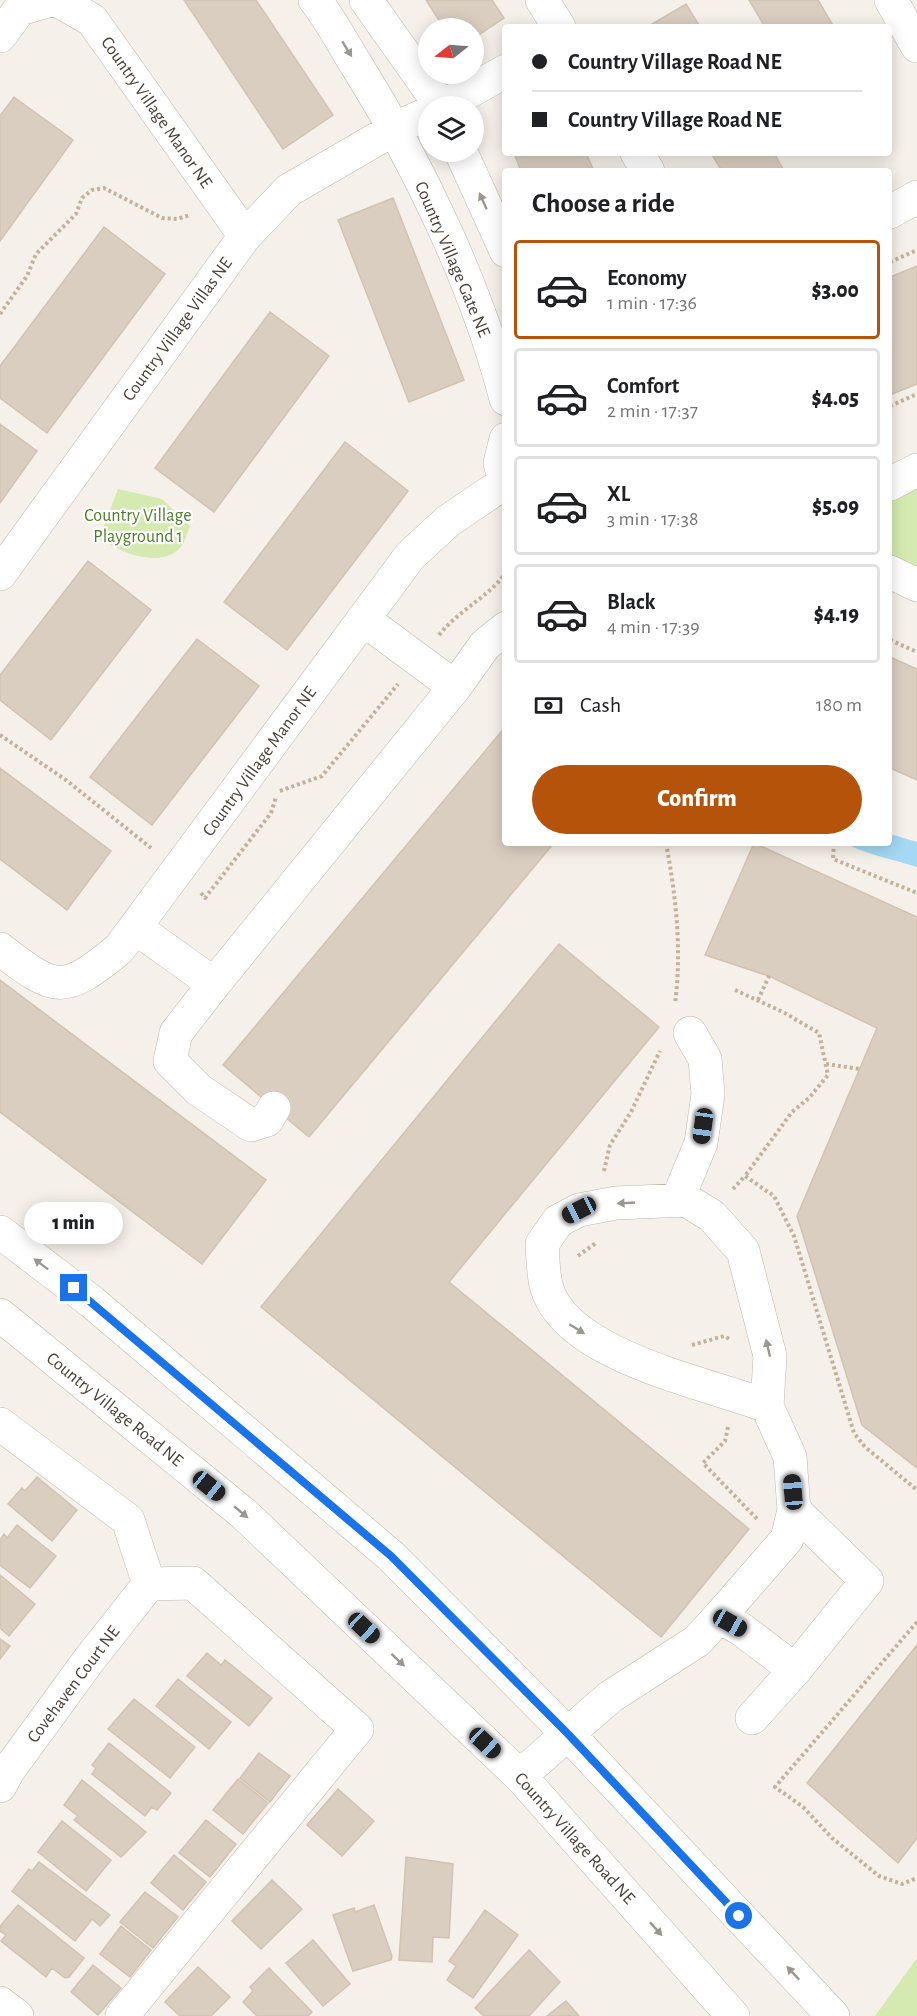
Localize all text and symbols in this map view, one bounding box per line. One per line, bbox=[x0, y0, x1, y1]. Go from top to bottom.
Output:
north arrow bbox=[418, 18, 484, 84]
map controls bbox=[418, 18, 484, 162]
street label: Country Village Manor NE bbox=[97, 34, 215, 192]
one-way arrow bbox=[341, 41, 352, 57]
text: Country Village Road NE bbox=[568, 51, 782, 73]
button: layers bbox=[418, 96, 484, 162]
text: Country Village Road NE bbox=[568, 109, 782, 131]
street label: Country Village Gate NE bbox=[411, 179, 493, 340]
text: Choose a ride bbox=[532, 190, 675, 217]
one-way arrow bbox=[479, 193, 488, 210]
street label: Country Village Villas NE bbox=[120, 254, 236, 405]
icon: car bbox=[535, 263, 589, 317]
text: Economy bbox=[607, 267, 687, 289]
text: $3.00 bbox=[811, 279, 859, 301]
text: 1 min · 17:36 bbox=[607, 293, 697, 313]
icon: car bbox=[535, 371, 589, 425]
text: Comfort bbox=[607, 375, 679, 397]
text: $4.05 bbox=[812, 387, 859, 409]
text: 2 min · 17:37 bbox=[607, 401, 698, 421]
icon: car bbox=[535, 479, 589, 533]
text: XL bbox=[607, 483, 630, 505]
text: $5.09 bbox=[812, 495, 859, 517]
park label: Country Village Playground 1 bbox=[84, 507, 192, 546]
text: 3 min · 17:38 bbox=[607, 509, 698, 529]
icon: car bbox=[535, 587, 589, 641]
text: Black bbox=[607, 591, 655, 613]
text: $4.19 bbox=[814, 603, 859, 625]
text: 4 min · 17:39 bbox=[607, 617, 700, 637]
street label: Country Village Manor NE bbox=[200, 683, 320, 840]
icon: cash bbox=[532, 689, 565, 722]
text: Cash bbox=[580, 694, 621, 716]
text: 180 m bbox=[816, 695, 862, 715]
button: Confirm bbox=[532, 765, 862, 834]
car bbox=[692, 1107, 714, 1145]
car bbox=[559, 1194, 599, 1226]
one-way arrow bbox=[616, 1198, 635, 1207]
callout: 1 min bbox=[25, 1201, 124, 1243]
text: 1 min bbox=[52, 1213, 95, 1233]
one-way arrow bbox=[34, 1258, 49, 1270]
route end bbox=[60, 1274, 87, 1301]
one-way arrow bbox=[569, 1323, 585, 1334]
one-way arrow bbox=[763, 1338, 772, 1357]
street label: Country Village Road NE bbox=[43, 1349, 186, 1470]
car bbox=[189, 1468, 229, 1504]
car bbox=[782, 1473, 804, 1511]
one-way arrow bbox=[233, 1505, 248, 1518]
car bbox=[710, 1606, 750, 1640]
car bbox=[345, 1609, 383, 1647]
street label: Covehaven Court NE bbox=[24, 1623, 124, 1746]
one-way arrow bbox=[390, 1652, 404, 1666]
car bbox=[466, 1724, 504, 1762]
street label: Country Village Road NE bbox=[511, 1769, 638, 1908]
route start bbox=[725, 1902, 752, 1929]
one-way arrow bbox=[649, 1921, 662, 1936]
one-way arrow bbox=[786, 1967, 800, 1981]

